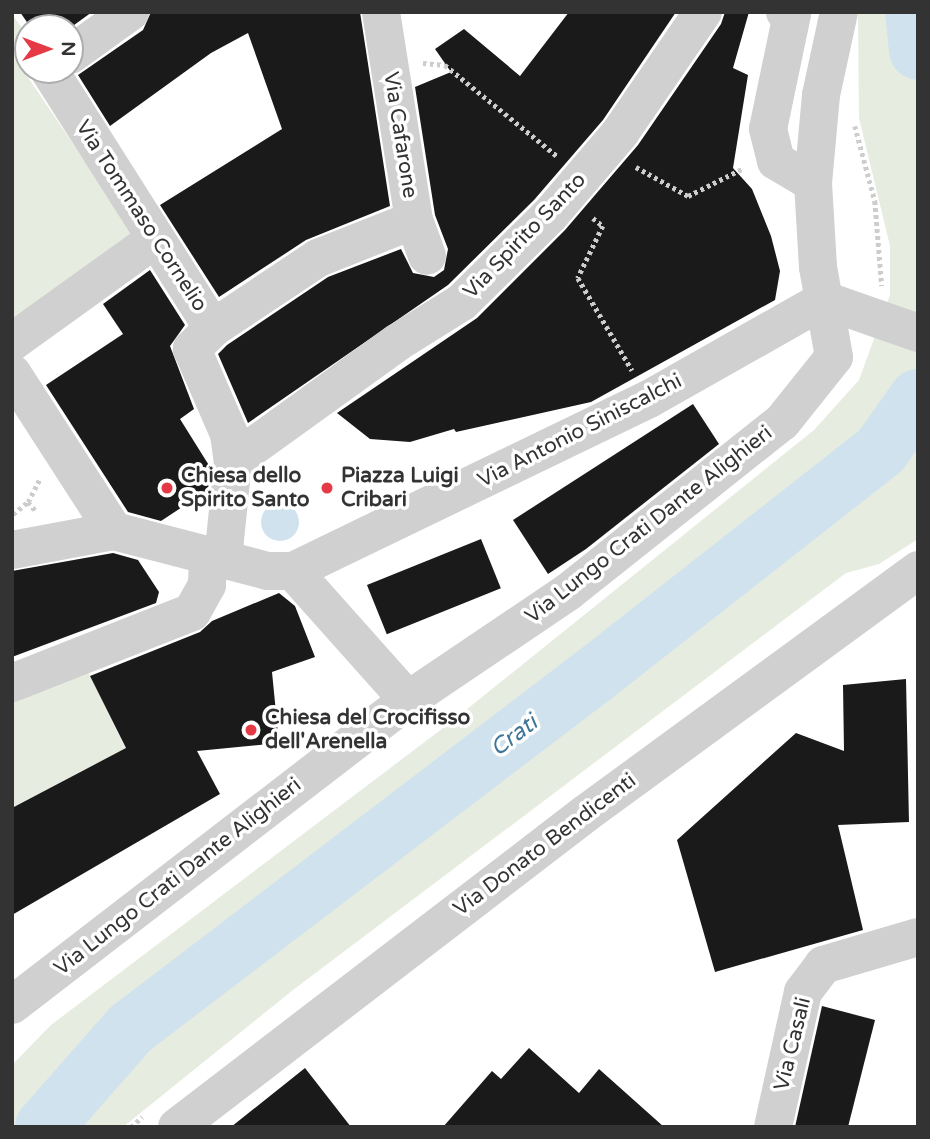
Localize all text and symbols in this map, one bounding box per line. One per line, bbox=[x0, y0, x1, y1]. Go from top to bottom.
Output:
north arrow bbox=[14, 14, 84, 84]
text: N bbox=[57, 41, 79, 57]
street label: Via Cafarone bbox=[378, 70, 422, 200]
street label: Via Tommaso Cornelio bbox=[70, 116, 212, 316]
street label: Via Spirito Santo bbox=[458, 168, 592, 304]
street label: Via Antonio Siniscalchi bbox=[474, 369, 686, 493]
street label: Via Lungo Crati Dante Alighieri bbox=[521, 421, 777, 629]
place label: Chiesa dello Spirito Santo bbox=[181, 463, 310, 513]
place label: Piazza Luigi Cribari bbox=[341, 463, 459, 513]
marker: Chiesa dello Spirito Santo bbox=[159, 480, 175, 496]
marker: Piazza Luigi Cribari bbox=[319, 480, 335, 496]
place label: Chiesa del Crocifisso dell'Arenella bbox=[265, 705, 470, 755]
water label: Crati bbox=[485, 709, 543, 763]
marker: Chiesa del Crocifisso dell'Arenella bbox=[243, 722, 259, 738]
street label: Via Donato Bendicenti bbox=[449, 768, 641, 922]
street label: Via Lungo Crati Dante Alighieri bbox=[50, 773, 306, 981]
street label: Via Casali bbox=[769, 995, 817, 1093]

